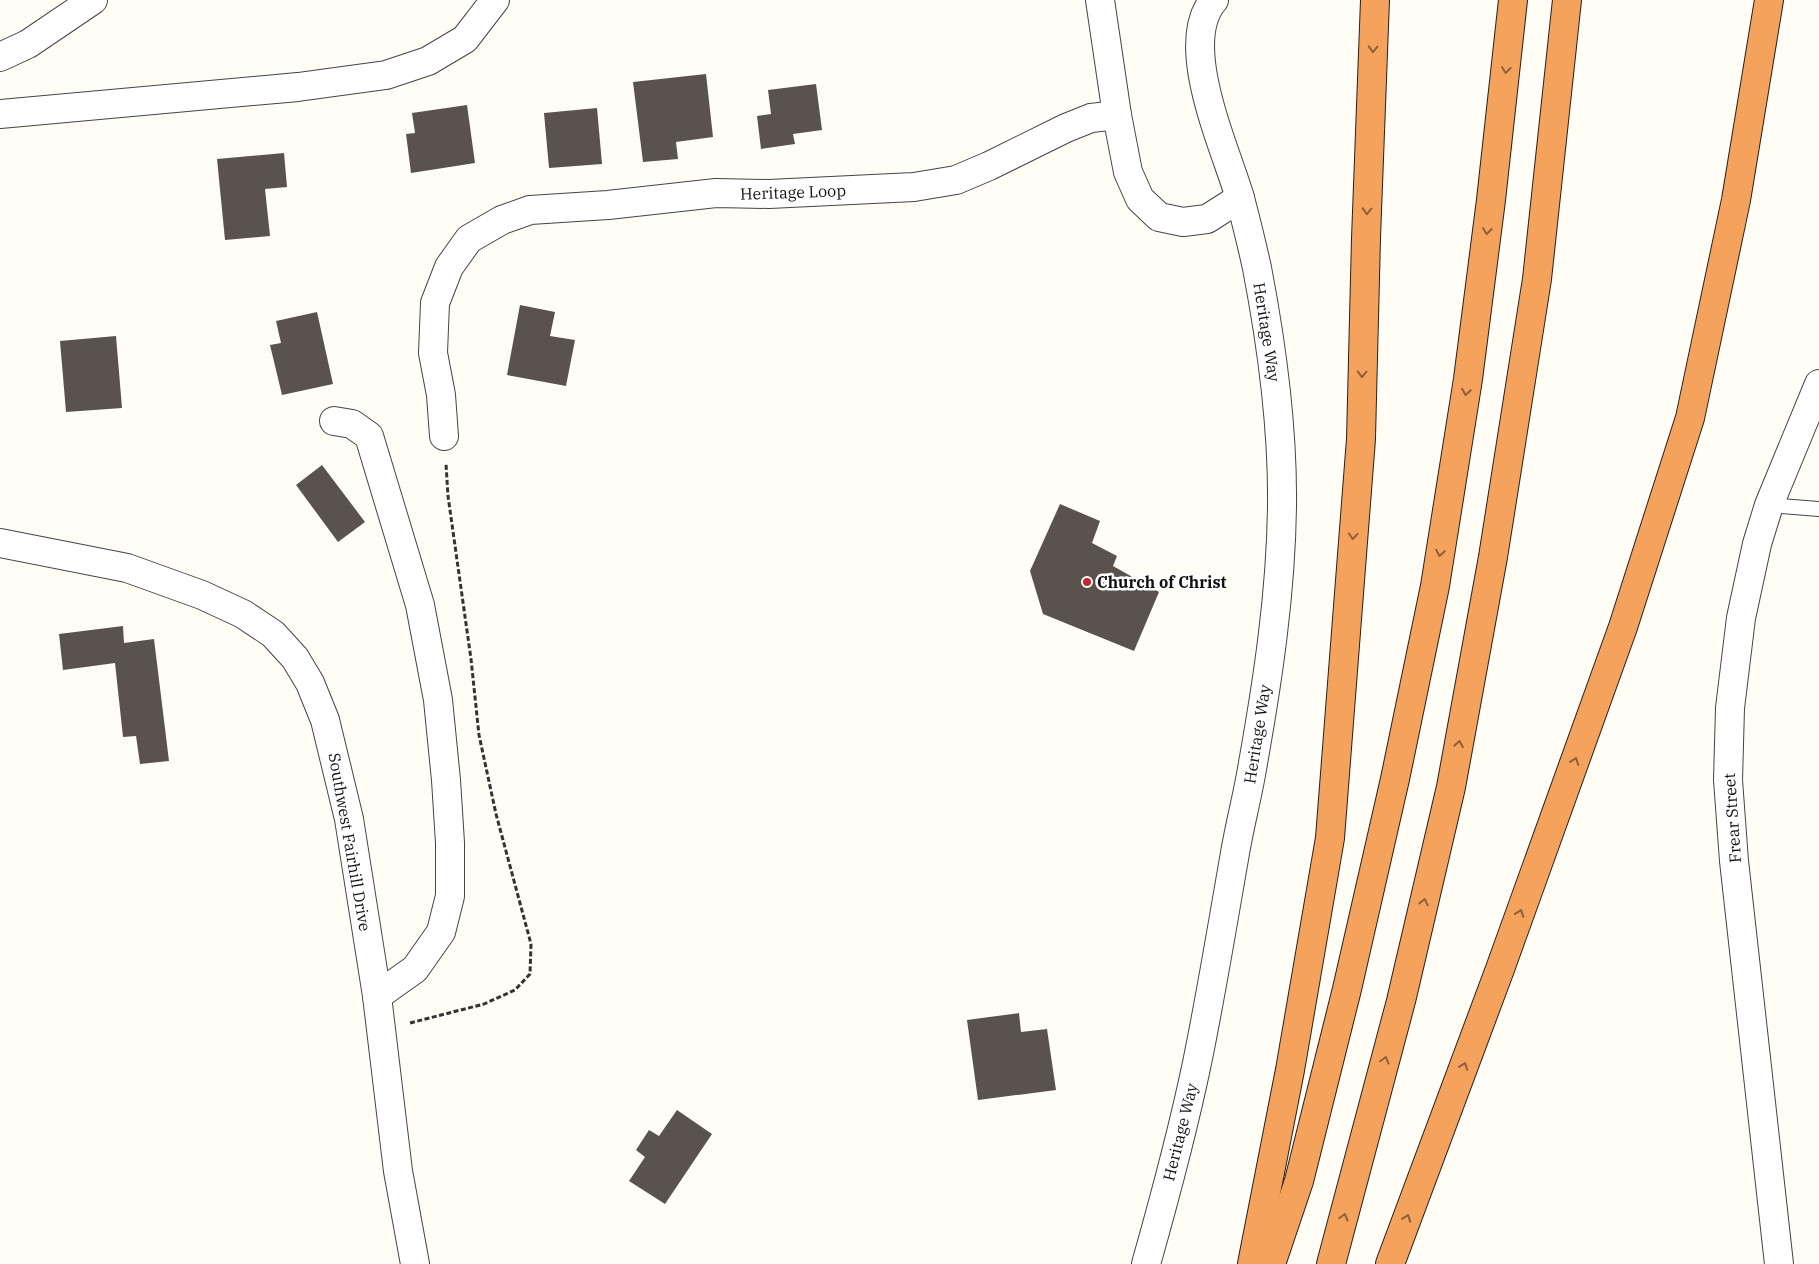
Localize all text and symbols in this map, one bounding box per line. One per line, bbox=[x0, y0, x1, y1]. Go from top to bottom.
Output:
one-way arrow bbox=[1368, 45, 1378, 53]
one-way arrow bbox=[1501, 66, 1512, 74]
street label: Heritage Loop bbox=[740, 180, 847, 204]
one-way arrow bbox=[1361, 207, 1372, 215]
one-way arrow bbox=[1482, 227, 1493, 235]
street label: Heritage Way bbox=[1249, 281, 1285, 383]
one-way arrow bbox=[1357, 370, 1368, 378]
one-way arrow bbox=[1461, 389, 1472, 397]
one-way arrow bbox=[1348, 532, 1359, 540]
one-way arrow bbox=[1435, 549, 1446, 557]
place label: Church of Christ bbox=[1097, 572, 1226, 592]
marker: Church of Christ bbox=[1081, 576, 1093, 588]
street label: Heritage Way bbox=[1239, 683, 1275, 785]
one-way arrow bbox=[1453, 739, 1464, 748]
street label: Southwest Fairhill Drive bbox=[324, 751, 376, 933]
one-way arrow bbox=[1569, 757, 1579, 765]
street label: Frear Street bbox=[1719, 772, 1745, 864]
one-way arrow bbox=[1418, 898, 1429, 907]
one-way arrow bbox=[1514, 910, 1524, 918]
one-way arrow bbox=[1379, 1055, 1390, 1064]
one-way arrow bbox=[1458, 1062, 1468, 1071]
street label: Heritage Way bbox=[1158, 1081, 1202, 1183]
one-way arrow bbox=[1338, 1213, 1348, 1222]
one-way arrow bbox=[1401, 1215, 1411, 1223]

